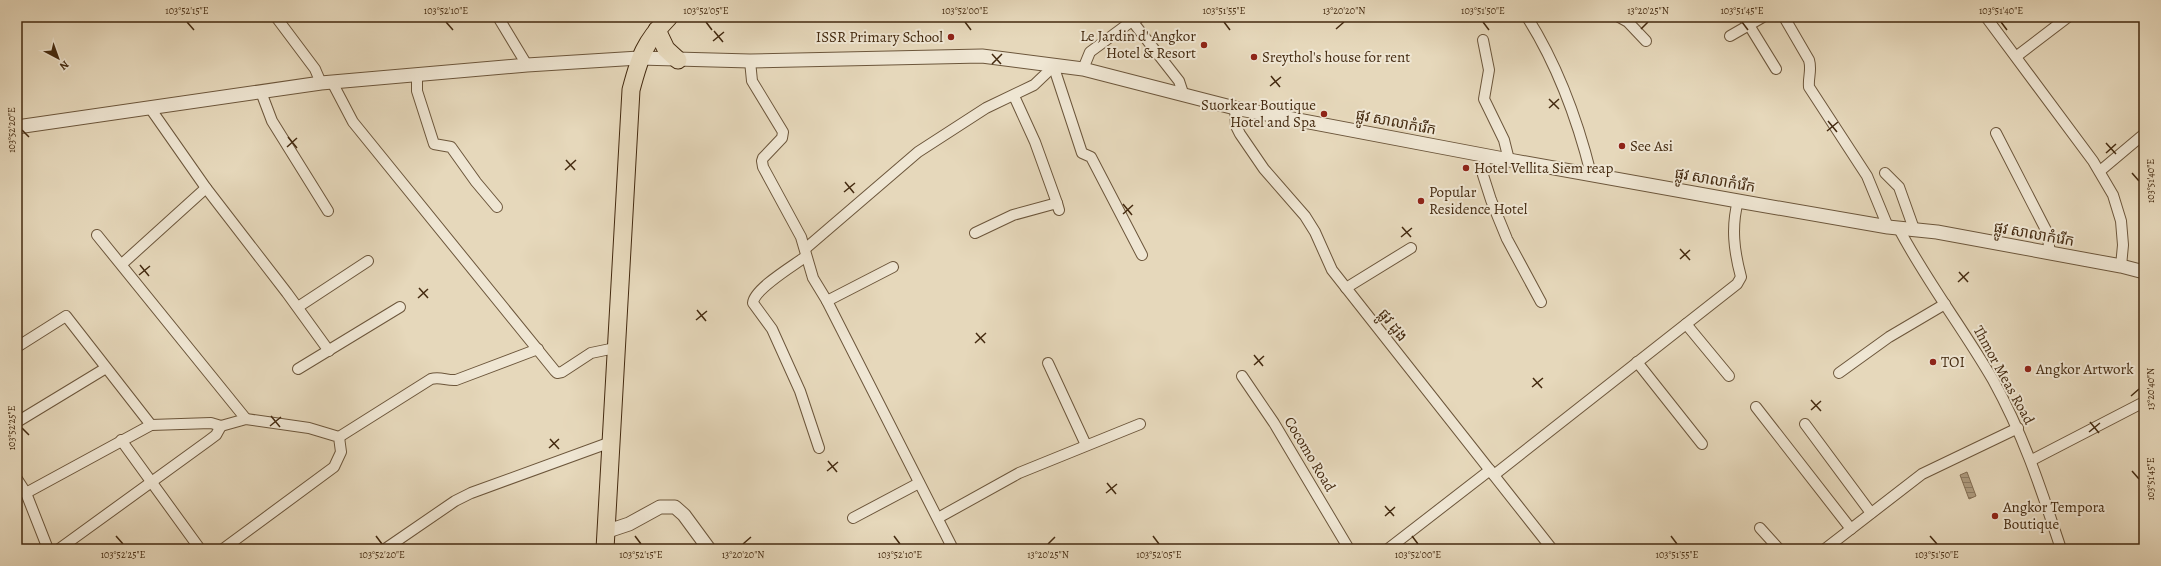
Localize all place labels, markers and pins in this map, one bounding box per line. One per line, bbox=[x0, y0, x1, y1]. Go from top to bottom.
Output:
place label: Le Jardin d' Angkor Hotel & Resort bbox=[1080, 26, 1196, 63]
place label: ISSR Primary School bbox=[816, 27, 943, 47]
marker: ISSR Primary School bbox=[946, 32, 956, 42]
marker: Le Jardin d' Angkor Hotel & Resort bbox=[1199, 40, 1209, 50]
place label: Sreythol's house for rent bbox=[1262, 47, 1410, 67]
marker: Sreythol's house for rent bbox=[1249, 52, 1259, 62]
place label: Suorkear Boutique Hotel and Spa bbox=[1201, 95, 1316, 132]
marker: Suorkear Boutique Hotel and Spa bbox=[1319, 109, 1329, 119]
place label: See Asi bbox=[1630, 136, 1673, 156]
marker: See Asi bbox=[1617, 141, 1627, 151]
place label: Hotel Vellita Siem reap bbox=[1474, 158, 1613, 178]
marker: Hotel Vellita Siem reap bbox=[1461, 163, 1471, 173]
place label: Popular Residence Hotel bbox=[1429, 182, 1528, 219]
marker: Popular Residence Hotel bbox=[1416, 196, 1426, 206]
place label: TOI bbox=[1941, 352, 1965, 372]
marker: TOI bbox=[1928, 357, 1938, 367]
place label: Angkor Artwork bbox=[2035, 359, 2134, 379]
marker: Angkor Artwork bbox=[2023, 364, 2033, 374]
place label: Angkor Tempora Boutique bbox=[2002, 497, 2105, 534]
marker: Angkor Tempora Boutique bbox=[1990, 511, 2000, 521]

